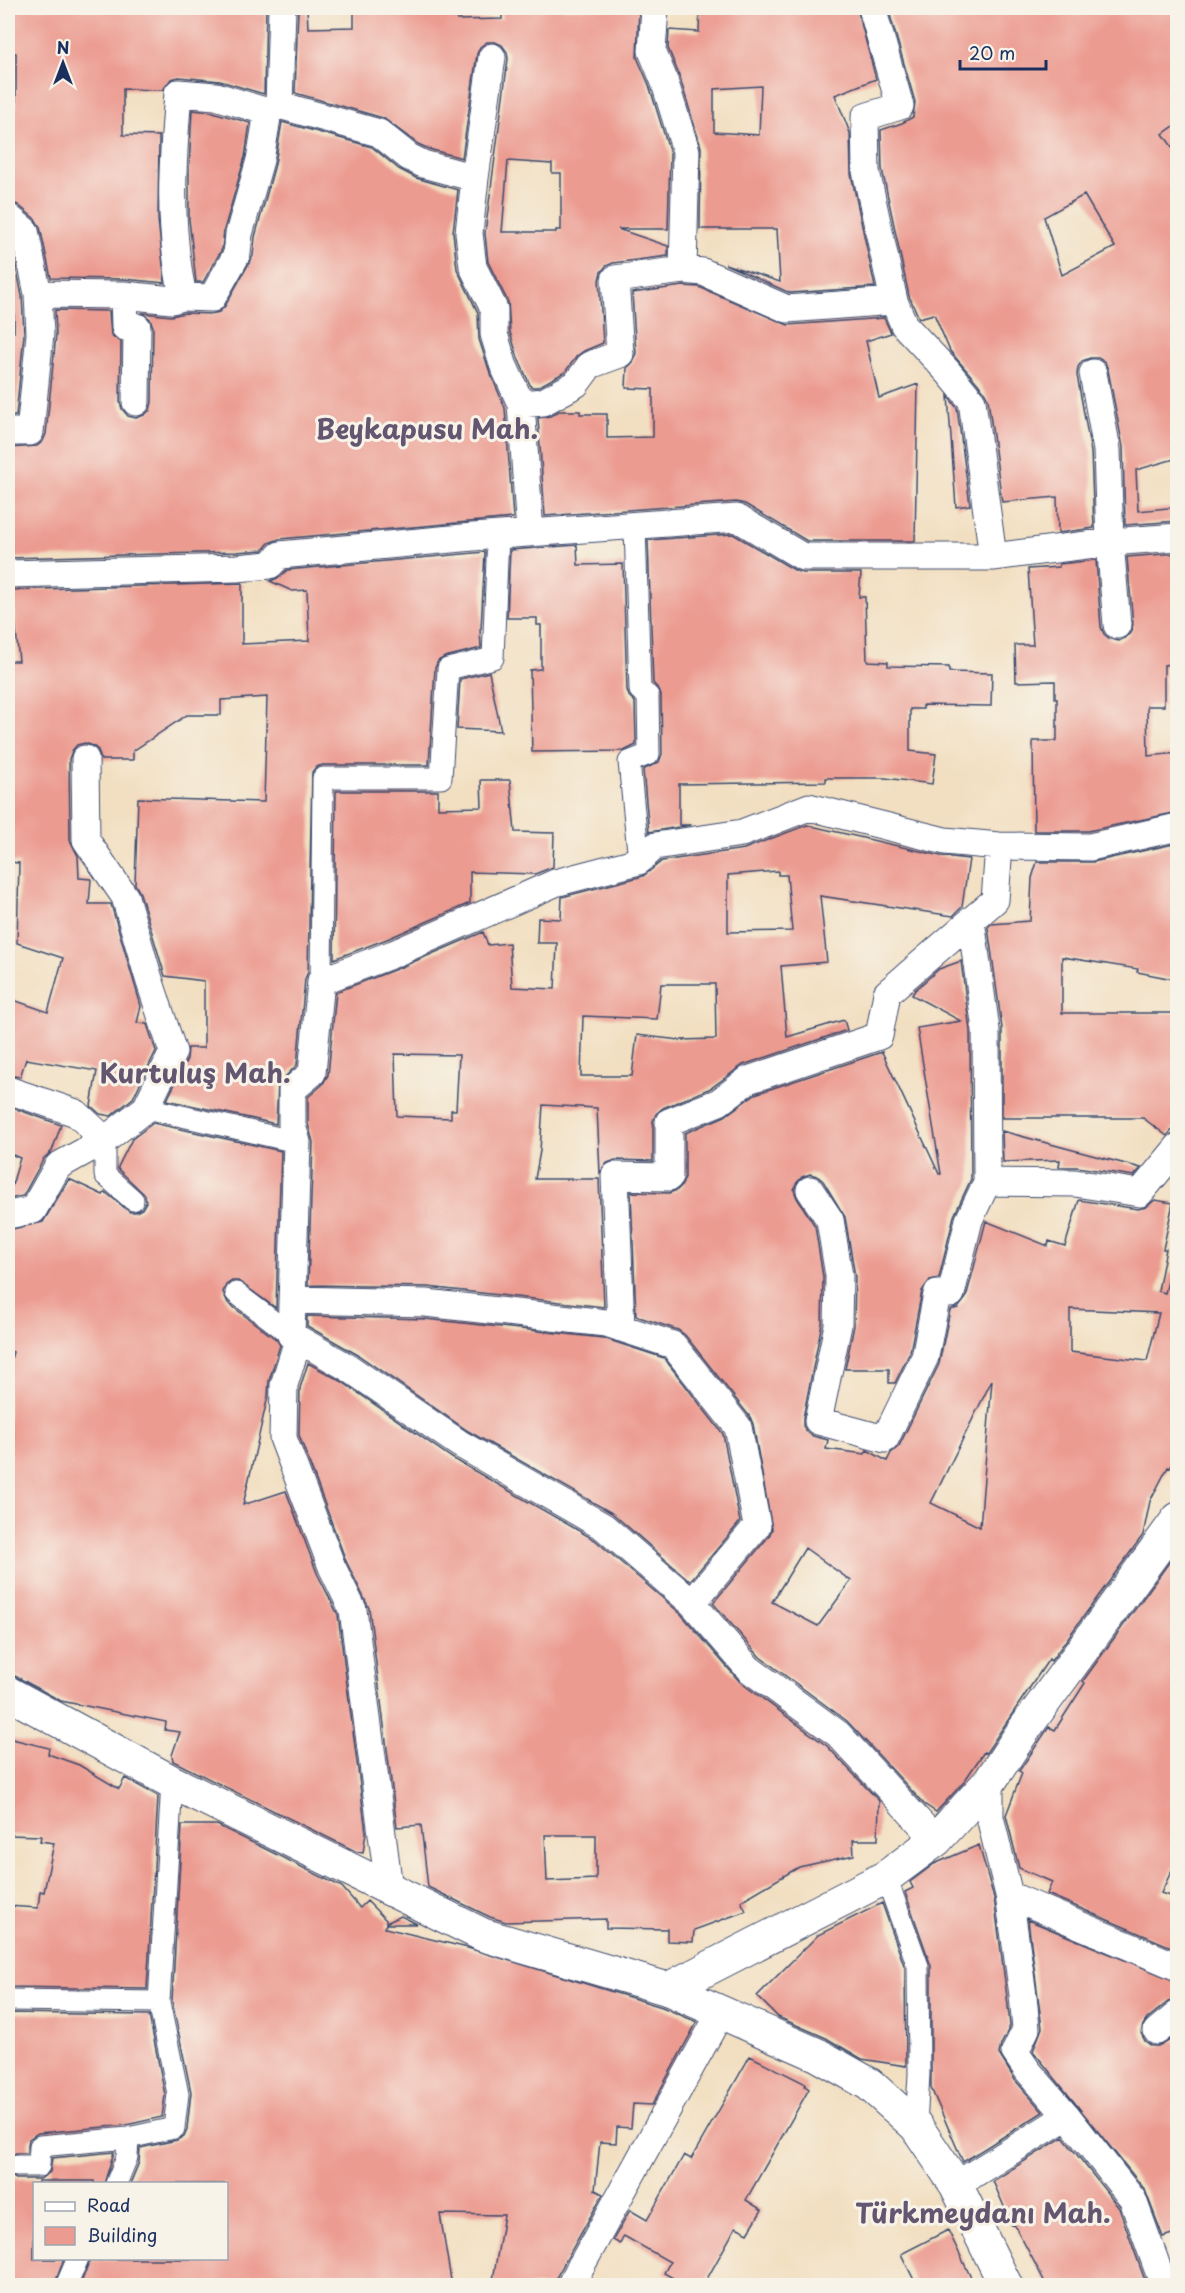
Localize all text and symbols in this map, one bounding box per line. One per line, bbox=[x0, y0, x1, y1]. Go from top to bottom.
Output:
north arrow bbox=[33, 33, 93, 93]
scale bar bbox=[960, 33, 1046, 71]
text: N bbox=[57, 35, 69, 59]
text: 20 m bbox=[969, 39, 1015, 66]
district label: Beykapusu Mah. bbox=[316, 407, 538, 448]
district label: Kurtuluş Mah. bbox=[99, 1051, 291, 1092]
legend bbox=[33, 2182, 228, 2260]
text: Road bbox=[87, 2191, 131, 2218]
district label: Türkmeydanı Mah. bbox=[855, 2191, 1111, 2232]
text: Building bbox=[87, 2221, 157, 2248]

